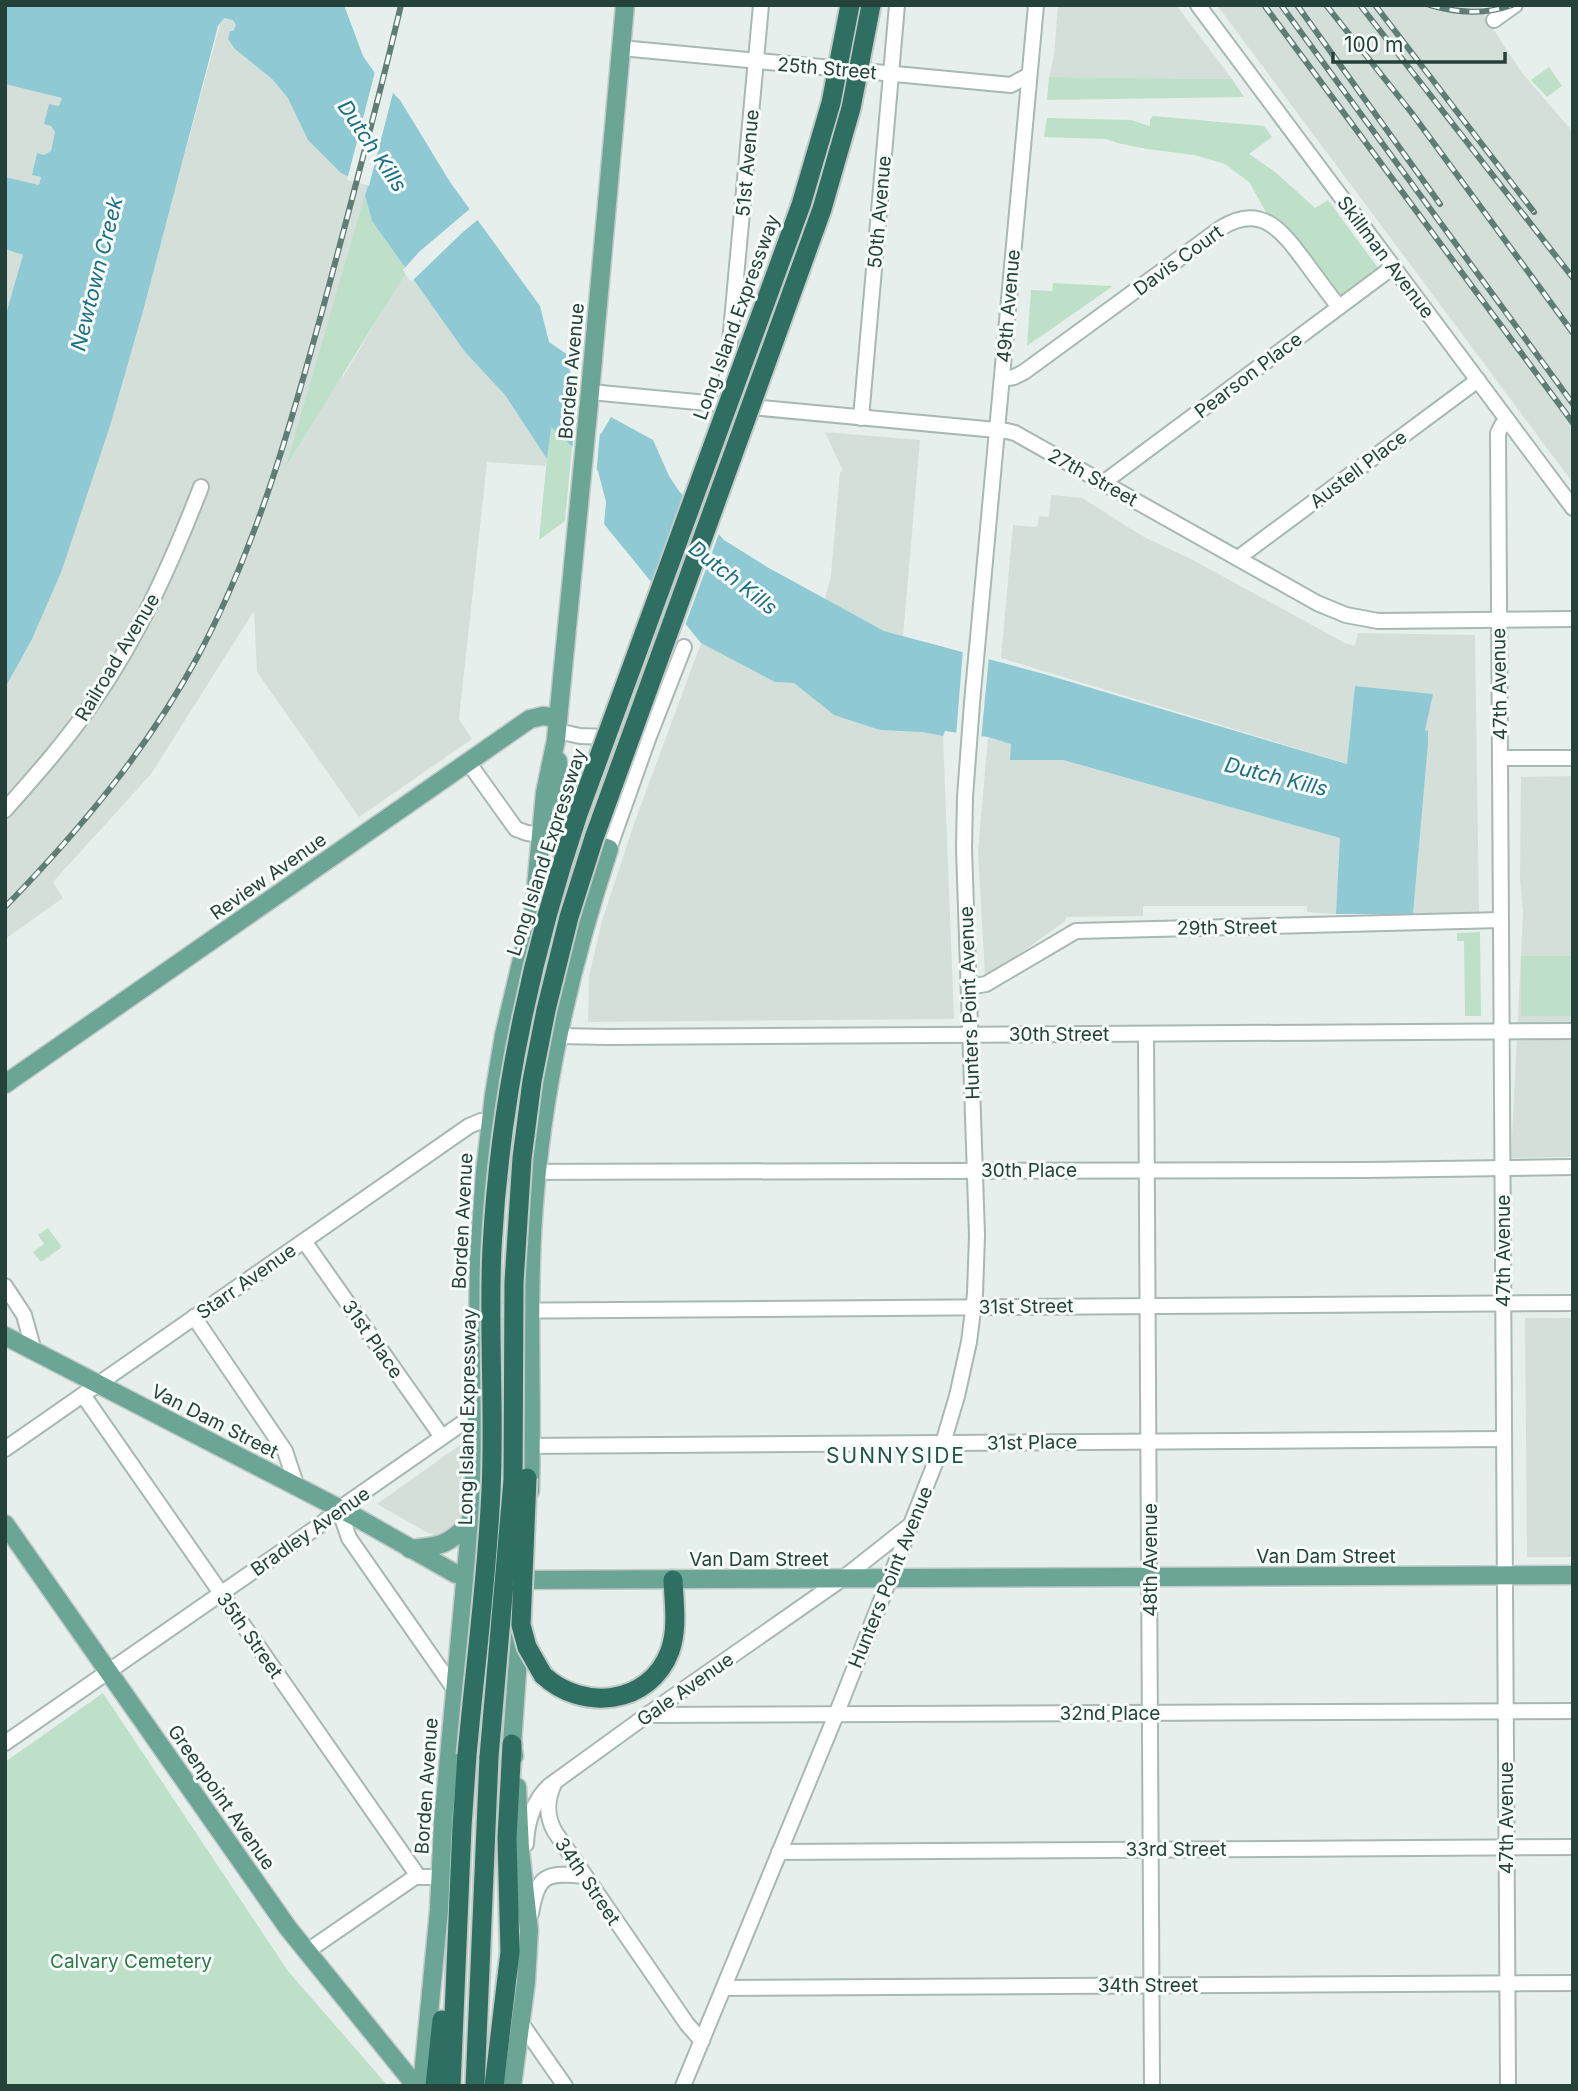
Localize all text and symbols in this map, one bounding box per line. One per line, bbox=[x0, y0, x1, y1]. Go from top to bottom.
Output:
scale bar bbox=[1333, 21, 1504, 65]
text: 100 m bbox=[1344, 32, 1403, 57]
street label: 25th Street bbox=[776, 53, 878, 84]
water label: Dutch Kills bbox=[333, 95, 412, 196]
street label: 51st Avenue bbox=[731, 108, 764, 218]
street label: 50th Avenue bbox=[863, 155, 896, 270]
street label: Skillman Avenue bbox=[1332, 192, 1439, 323]
water label: Newtown Creek bbox=[65, 194, 128, 353]
street label: Long Island Expressway bbox=[689, 211, 784, 423]
street label: Davis Court bbox=[1129, 220, 1228, 301]
street label: 49th Avenue bbox=[992, 248, 1025, 364]
street label: Borden Avenue bbox=[554, 302, 589, 440]
street label: Pearson Place bbox=[1190, 328, 1307, 423]
street label: Austell Place bbox=[1305, 425, 1411, 513]
street label: 27th Street bbox=[1044, 443, 1142, 511]
water label: Dutch Kills bbox=[684, 535, 783, 620]
street label: Railroad Avenue bbox=[70, 589, 165, 725]
street label: 47th Avenue bbox=[1487, 628, 1512, 740]
street label: Long Island Expressway bbox=[502, 745, 591, 959]
water label: Dutch Kills bbox=[1222, 752, 1330, 801]
street label: Review Avenue bbox=[206, 828, 331, 925]
street label: Hunters Point Avenue bbox=[955, 906, 984, 1100]
street label: 29th Street bbox=[1177, 915, 1277, 940]
street label: 30th Street bbox=[1009, 1023, 1109, 1046]
street label: Borden Avenue bbox=[447, 1152, 478, 1290]
street label: 30th Place bbox=[981, 1159, 1077, 1182]
street label: 47th Avenue bbox=[1492, 1195, 1515, 1307]
street label: Starr Avenue bbox=[192, 1239, 300, 1324]
street label: 31st Street bbox=[978, 1294, 1074, 1319]
street label: 31st Place bbox=[337, 1296, 408, 1383]
street label: Long Island Expressway bbox=[454, 1308, 481, 1526]
street label: Van Dam Street bbox=[147, 1380, 282, 1463]
street label: 31st Place bbox=[987, 1430, 1077, 1455]
district label: SUNNYSIDE bbox=[826, 1443, 966, 1468]
street label: Bradley Avenue bbox=[246, 1482, 374, 1581]
street label: Hunters Point Avenue bbox=[844, 1483, 937, 1671]
street label: 48th Avenue bbox=[1139, 1503, 1162, 1617]
street label: Van Dam Street bbox=[1256, 1545, 1396, 1568]
street label: Van Dam Street bbox=[689, 1548, 829, 1571]
street label: 35th Street bbox=[212, 1588, 288, 1683]
street label: Gale Avenue bbox=[633, 1648, 738, 1731]
street label: 32nd Place bbox=[1060, 1702, 1160, 1725]
street label: Borden Avenue bbox=[410, 1717, 443, 1855]
street label: Greenpoint Avenue bbox=[163, 1720, 280, 1874]
street label: 47th Avenue bbox=[1495, 1762, 1518, 1874]
street label: 34th Street bbox=[550, 1833, 625, 1929]
street label: 33rd Street bbox=[1126, 1838, 1226, 1861]
park label: Calvary Cemetery bbox=[50, 1950, 212, 1973]
street label: 34th Street bbox=[1098, 1974, 1198, 1997]

